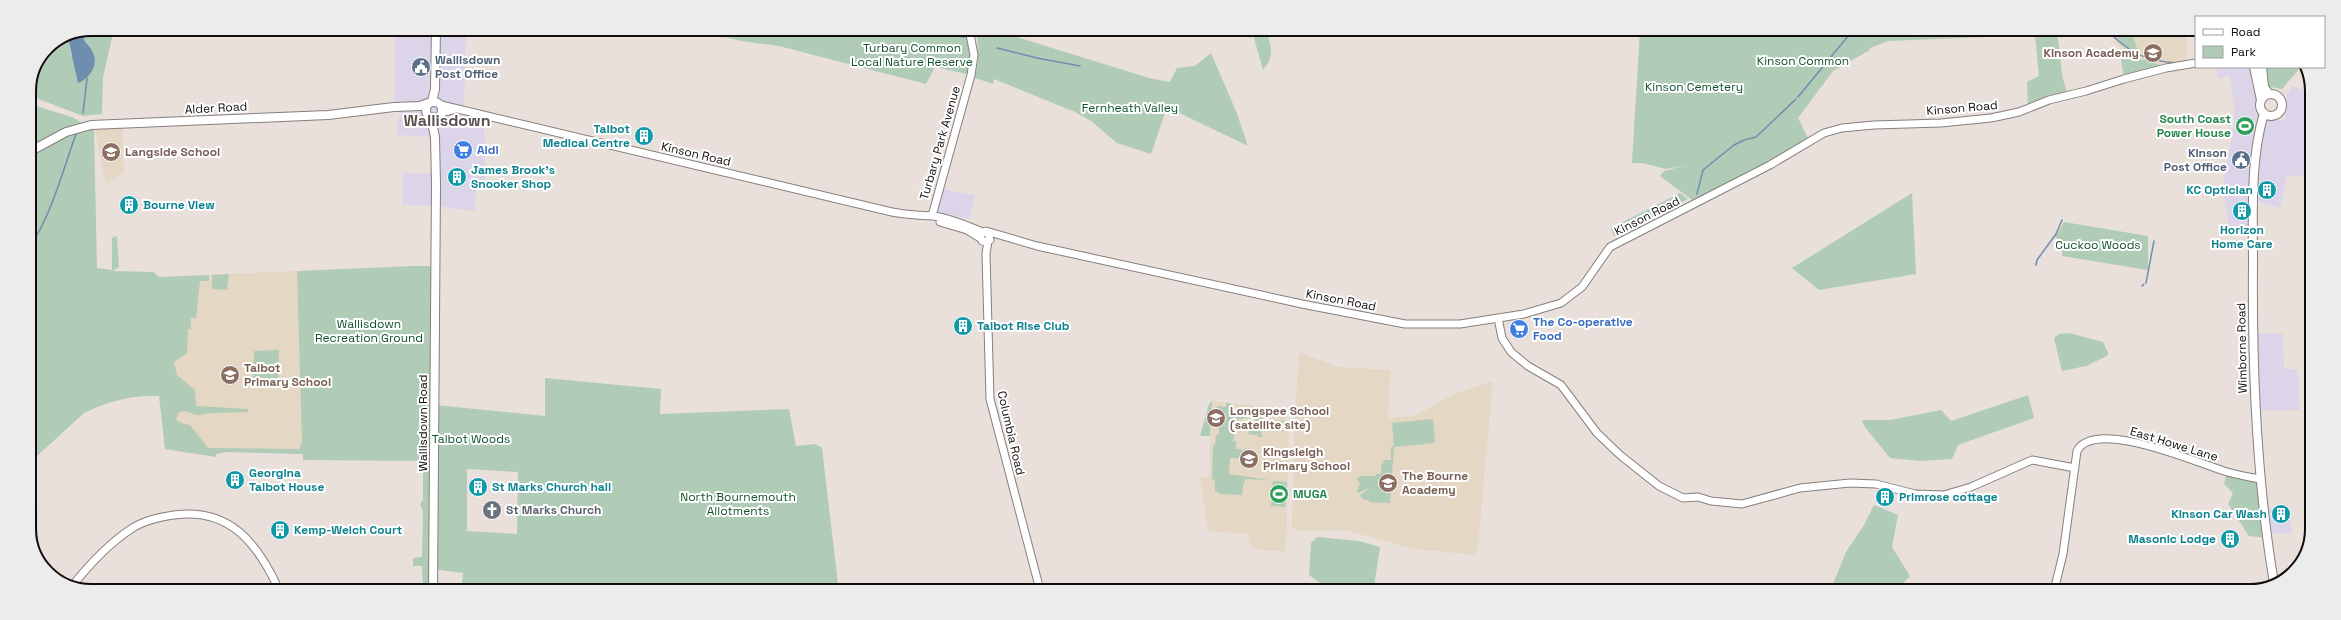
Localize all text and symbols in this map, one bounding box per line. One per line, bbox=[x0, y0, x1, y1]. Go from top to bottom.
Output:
legend bbox=[2195, 16, 2325, 68]
text: Road bbox=[2231, 24, 2260, 40]
park label: Turbary Common Local Nature Reserve bbox=[851, 40, 973, 70]
school or university icon: Kinson Academy bbox=[2142, 42, 2164, 64]
text: Park bbox=[2231, 44, 2256, 60]
place label: Kinson Academy bbox=[2043, 45, 2139, 61]
place label: Wallisdown Post Office bbox=[435, 52, 500, 82]
park label: Kinson Common bbox=[1757, 53, 1849, 69]
public building icon: Wallisdown Post Office bbox=[410, 56, 432, 78]
park label: Kinson Cemetery bbox=[1645, 79, 1743, 95]
street label: Turbary Park Avenue bbox=[916, 84, 964, 202]
street label: Kinson Road bbox=[1926, 97, 1998, 119]
street label: Alder Road bbox=[184, 98, 248, 118]
park label: Fernheath Valley bbox=[1082, 100, 1178, 116]
district label: Wallisdown bbox=[403, 110, 491, 131]
place label: South Coast Power House bbox=[2157, 111, 2231, 141]
sports icon: South Coast Power House bbox=[2234, 115, 2256, 137]
place label: Talbot Medical Centre bbox=[543, 121, 630, 151]
building icon: Talbot Medical Centre bbox=[633, 125, 655, 147]
street label: Kinson Road bbox=[659, 138, 733, 170]
supermarket icon: Aldi bbox=[452, 139, 474, 161]
school or university icon: Langside School bbox=[100, 141, 122, 163]
place label: Aldi bbox=[477, 142, 499, 158]
place label: Langside School bbox=[125, 144, 220, 160]
place label: Kinson Post Office bbox=[2164, 145, 2227, 175]
public building icon: Kinson Post Office bbox=[2230, 149, 2252, 171]
place label: James Brook's Snooker Shop bbox=[471, 162, 555, 192]
building icon: James Brook's Snooker Shop bbox=[446, 166, 468, 188]
building icon: KC Optician bbox=[2256, 179, 2278, 201]
place label: KC Optician bbox=[2186, 182, 2253, 198]
street label: Kinson Road bbox=[1612, 193, 1682, 239]
building icon: Bourne View bbox=[118, 194, 140, 216]
place label: Bourne View bbox=[143, 197, 215, 213]
building icon: Horizon Home Care bbox=[2231, 200, 2253, 222]
place label: Horizon Home Care bbox=[2211, 222, 2273, 252]
park label: Cuckoo Woods bbox=[2055, 237, 2141, 253]
street label: Kinson Road bbox=[1305, 285, 1377, 315]
street label: Wimborne Road bbox=[2233, 303, 2251, 393]
place label: The Co-operative Food bbox=[1533, 314, 1633, 344]
building icon: Talbot Rise Club bbox=[952, 315, 974, 337]
park label: Wallisdown Recreation Ground bbox=[315, 316, 423, 346]
place label: Talbot Rise Club bbox=[977, 318, 1070, 334]
supermarket icon: The Co-operative Food bbox=[1508, 318, 1530, 340]
place label: Talbot Primary School bbox=[244, 360, 331, 390]
school or university icon: Talbot Primary School bbox=[219, 364, 241, 386]
street label: Wallisdown Road bbox=[415, 375, 431, 471]
street label: Columbia Road bbox=[994, 389, 1028, 477]
place label: Longspee School (satellite site) bbox=[1230, 403, 1329, 433]
school or university icon: Longspee School (satellite site) bbox=[1205, 407, 1227, 429]
street label: East Howe Lane bbox=[2128, 423, 2220, 465]
park label: Talbot Woods bbox=[432, 431, 510, 447]
place label: Kingsleigh Primary School bbox=[1263, 444, 1350, 474]
school or university icon: Kingsleigh Primary School bbox=[1238, 448, 1260, 470]
place label: Georgina Talbot House bbox=[249, 465, 324, 495]
place label: The Bourne Academy bbox=[1402, 468, 1468, 498]
building icon: Georgina Talbot House bbox=[224, 469, 246, 491]
school or university icon: The Bourne Academy bbox=[1377, 472, 1399, 494]
building icon: St Marks Church hall bbox=[467, 476, 489, 498]
place label: St Marks Church hall bbox=[492, 479, 611, 495]
sports icon: MUGA bbox=[1268, 483, 1290, 505]
place label: MUGA bbox=[1293, 486, 1328, 502]
building icon: Primrose cottage bbox=[1874, 486, 1896, 508]
park label: North Bournemouth Allotments bbox=[680, 489, 796, 519]
place label: Primrose cottage bbox=[1899, 489, 1998, 505]
church icon: St Marks Church bbox=[481, 499, 503, 521]
place label: St Marks Church bbox=[506, 502, 601, 518]
building icon: Kinson Car Wash bbox=[2270, 503, 2292, 525]
place label: Kinson Car Wash bbox=[2171, 506, 2267, 522]
building icon: Kemp-Welch Court bbox=[269, 519, 291, 541]
place label: Kemp-Welch Court bbox=[294, 522, 402, 538]
building icon: Masonic Lodge bbox=[2219, 528, 2241, 550]
place label: Masonic Lodge bbox=[2128, 531, 2216, 547]

